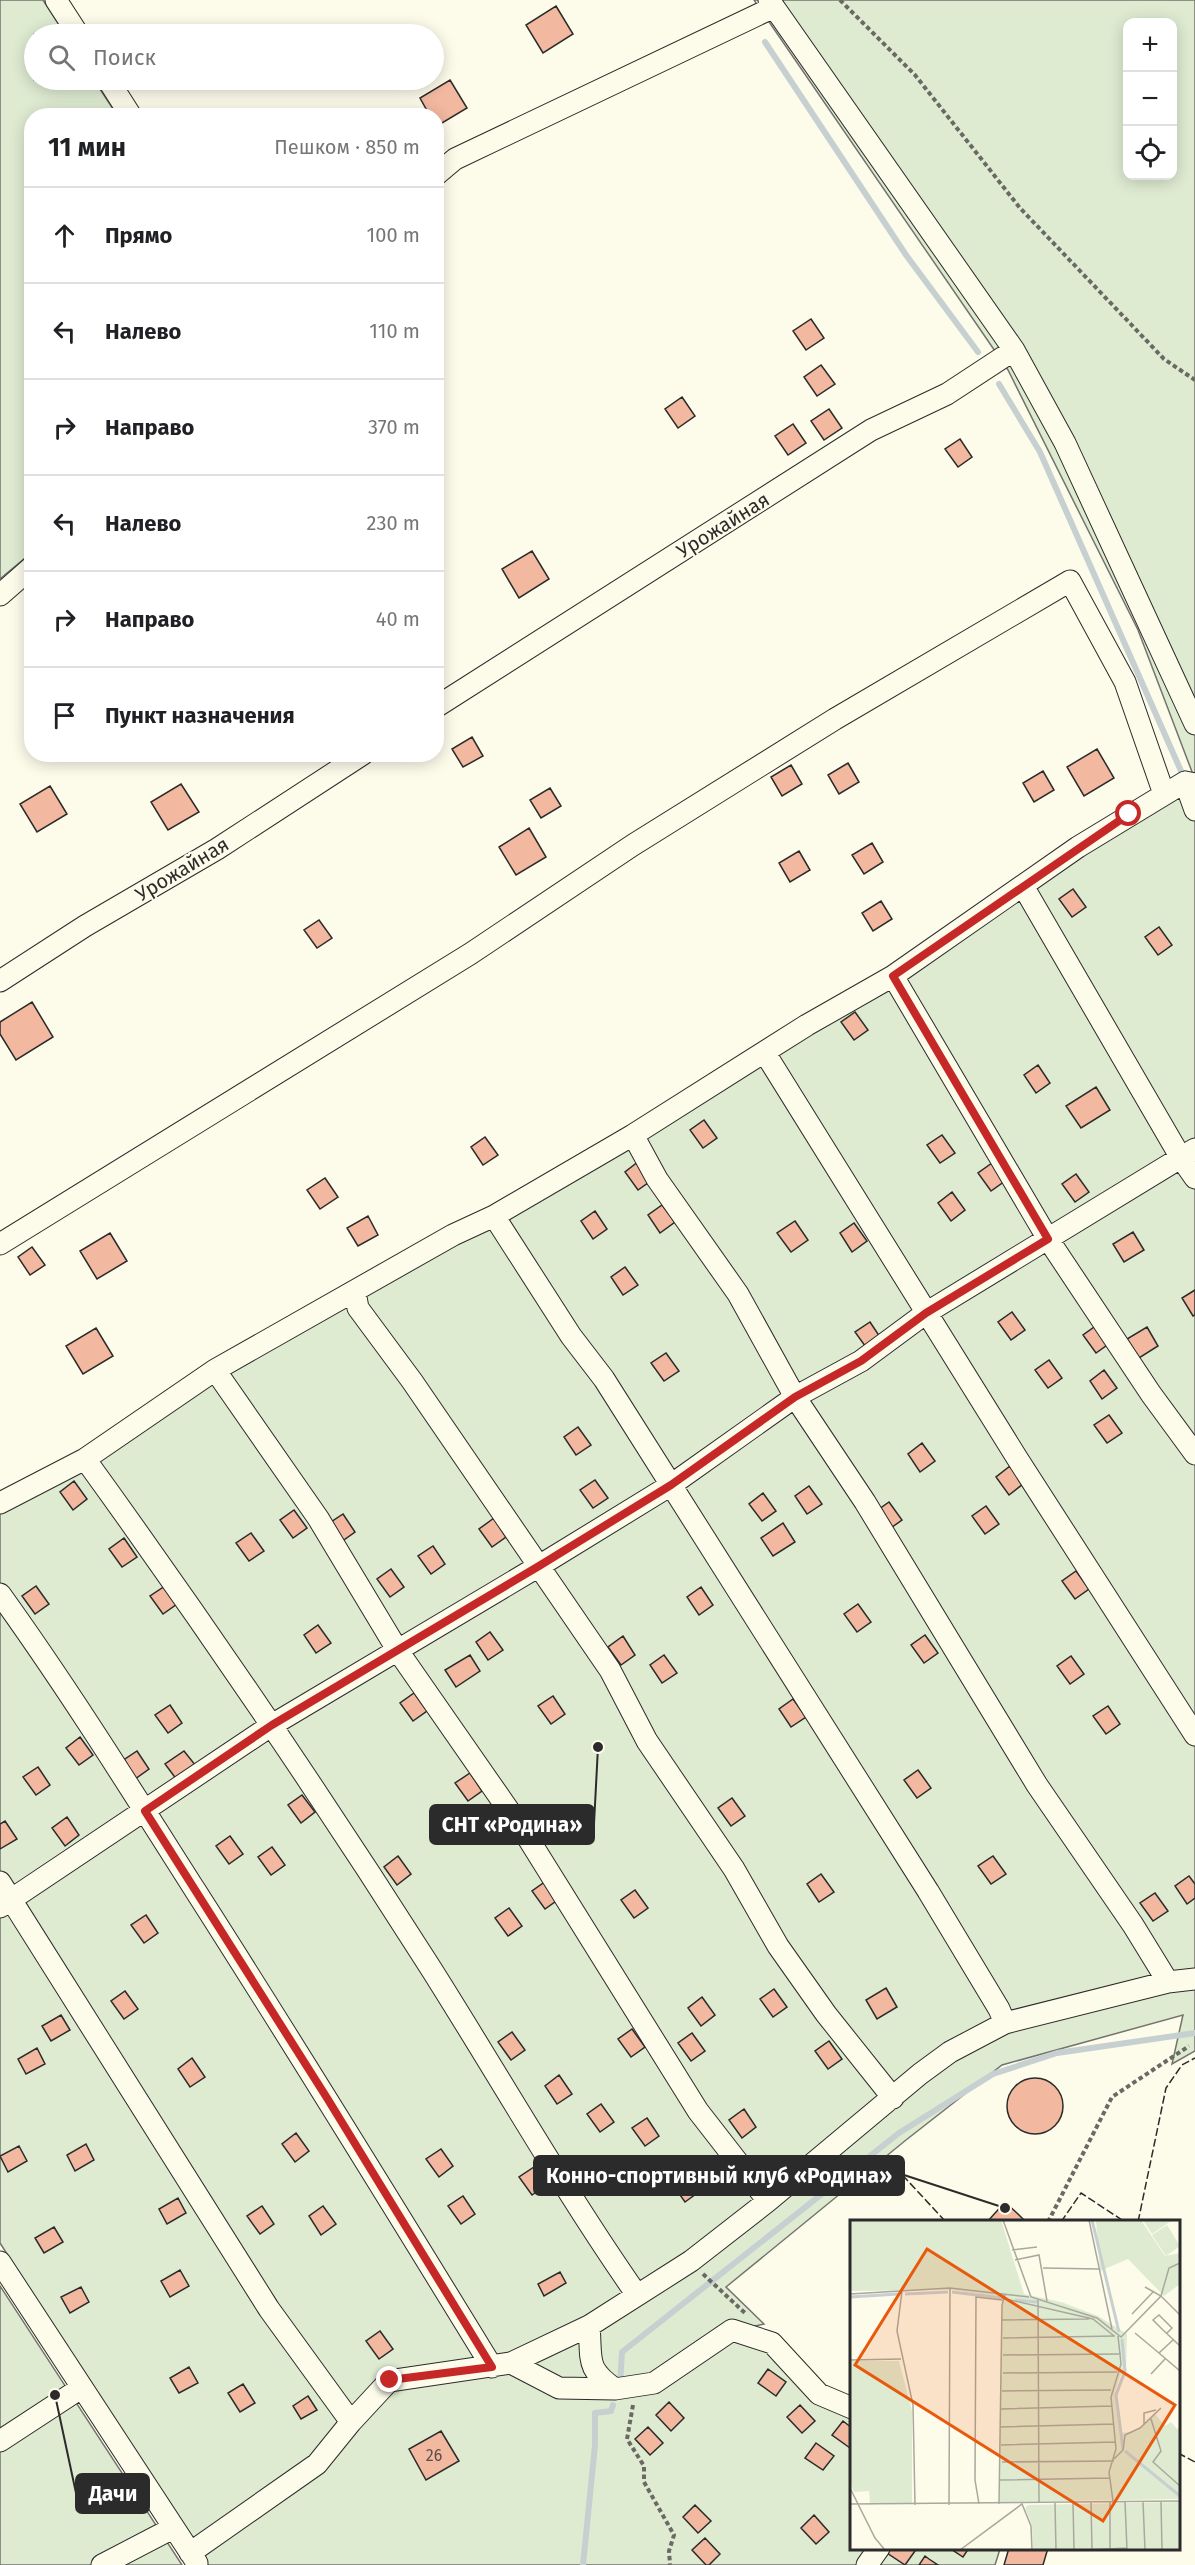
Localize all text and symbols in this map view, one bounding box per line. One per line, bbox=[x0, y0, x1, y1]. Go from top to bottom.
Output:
map controls bbox=[1123, 18, 1177, 180]
button: + bbox=[1123, 18, 1177, 72]
search box bbox=[24, 24, 444, 90]
icon: search bbox=[45, 41, 78, 74]
text: Поиск bbox=[93, 44, 156, 71]
button: − bbox=[1123, 72, 1177, 126]
button: locate bbox=[1123, 126, 1177, 180]
text: 11 мин bbox=[48, 132, 126, 163]
text: Пешком · 850 m bbox=[274, 135, 420, 159]
icon: ahead bbox=[48, 219, 81, 252]
text: Прямо bbox=[105, 222, 172, 249]
text: 100 m bbox=[367, 223, 420, 247]
icon: left bbox=[48, 315, 81, 348]
text: Налево bbox=[105, 318, 181, 345]
text: 110 m bbox=[369, 319, 420, 343]
icon: right bbox=[48, 411, 81, 444]
text: Направо bbox=[105, 414, 194, 441]
text: 370 m bbox=[368, 415, 420, 439]
street label: Урожайная bbox=[672, 487, 774, 563]
icon: left bbox=[48, 507, 81, 540]
text: Налево bbox=[105, 510, 181, 537]
text: 230 m bbox=[367, 511, 420, 535]
icon: right bbox=[48, 603, 81, 636]
text: Направо bbox=[105, 606, 194, 633]
text: 40 m bbox=[376, 607, 420, 631]
icon: arrive bbox=[48, 699, 81, 732]
text: Пункт назначения bbox=[105, 702, 295, 729]
route start bbox=[1115, 800, 1141, 826]
street label: Урожайная bbox=[131, 832, 233, 906]
callout: СНТ «Родина» bbox=[430, 1805, 594, 1844]
text: СНТ «Родина» bbox=[442, 1812, 582, 1838]
callout: Конно-спортивный клуб «Родина» bbox=[534, 2156, 904, 2195]
text: Конно-спортивный клуб «Родина» bbox=[546, 2163, 892, 2189]
inset map bbox=[850, 2220, 1180, 2550]
route end bbox=[376, 2366, 402, 2392]
house number: 26 bbox=[426, 2446, 442, 2465]
callout: Дачи bbox=[76, 2474, 149, 2513]
text: Дачи bbox=[88, 2481, 137, 2507]

